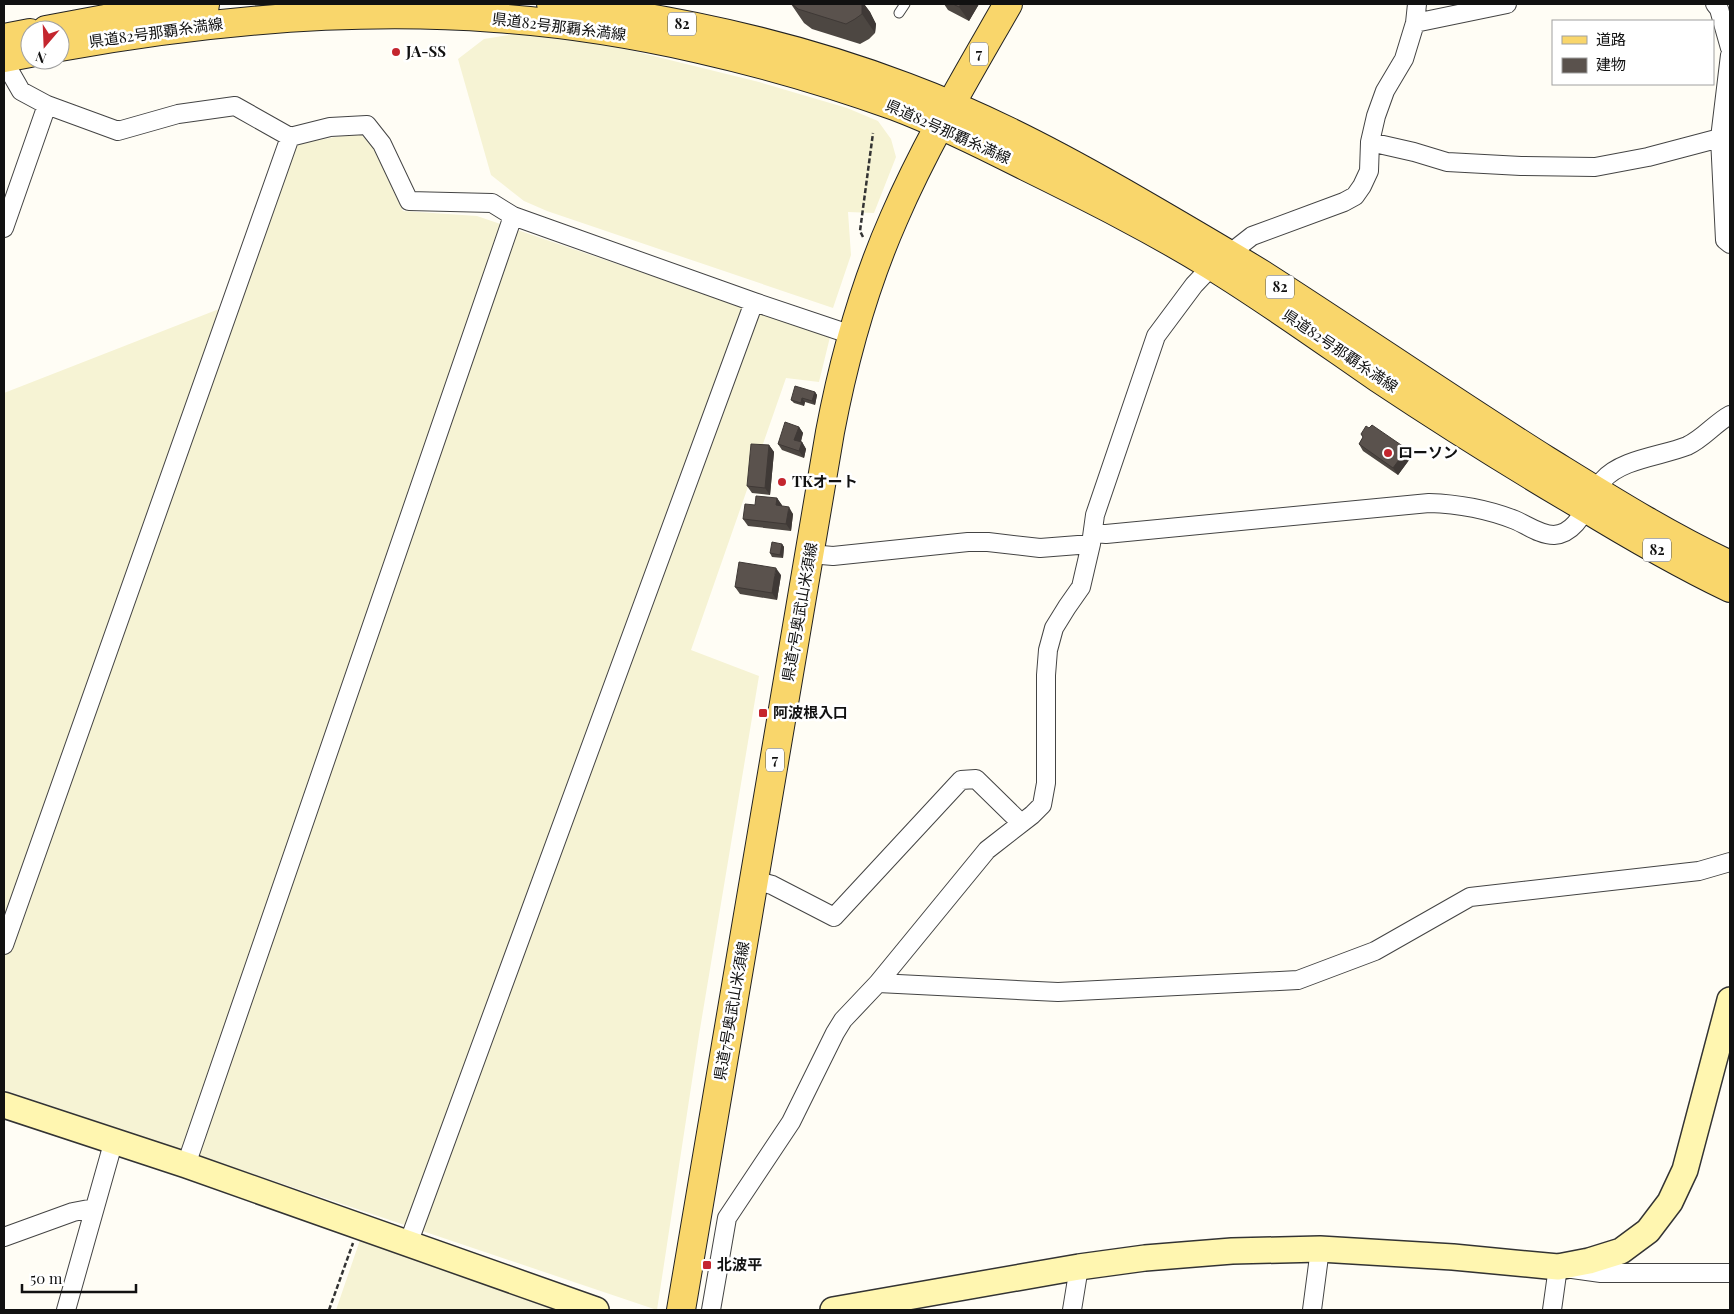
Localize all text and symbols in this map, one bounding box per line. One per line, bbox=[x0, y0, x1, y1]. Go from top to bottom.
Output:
street label: 県道82号那覇糸満線 bbox=[491, 8, 627, 44]
road number: 82 bbox=[668, 12, 696, 36]
street label: 県道82号那覇糸満線 bbox=[88, 13, 224, 51]
north arrow bbox=[20, 20, 70, 70]
legend bbox=[1552, 20, 1714, 85]
text: 道路 bbox=[1596, 29, 1626, 49]
place label: JA-SS bbox=[405, 41, 446, 61]
road number: 7 bbox=[970, 42, 988, 66]
marker: JA-SS bbox=[390, 46, 402, 58]
text: N bbox=[33, 47, 48, 68]
text: 建物 bbox=[1596, 54, 1626, 74]
street label: 県道82号那覇糸満線 bbox=[883, 94, 1014, 168]
road number: 82 bbox=[1266, 276, 1294, 298]
street label: 県道82号那覇糸満線 bbox=[1279, 304, 1402, 396]
place label: ローソン bbox=[1398, 442, 1458, 462]
marker: ローソン bbox=[1382, 447, 1394, 459]
place label: TKオート bbox=[792, 471, 858, 491]
marker: TKオート bbox=[776, 476, 788, 488]
road number: 82 bbox=[1643, 538, 1671, 562]
street label: 県道7号奥武山米須線 bbox=[777, 541, 821, 683]
place label: 阿波根入口 bbox=[773, 702, 848, 722]
marker: 阿波根入口 bbox=[757, 707, 769, 719]
road number: 7 bbox=[766, 748, 784, 772]
street label: 県道7号奥武山米須線 bbox=[709, 940, 753, 1082]
place label: 北波平 bbox=[717, 1254, 762, 1274]
marker: 北波平 bbox=[701, 1259, 713, 1271]
scale bar bbox=[22, 1262, 136, 1294]
text: 50 m bbox=[30, 1268, 63, 1288]

